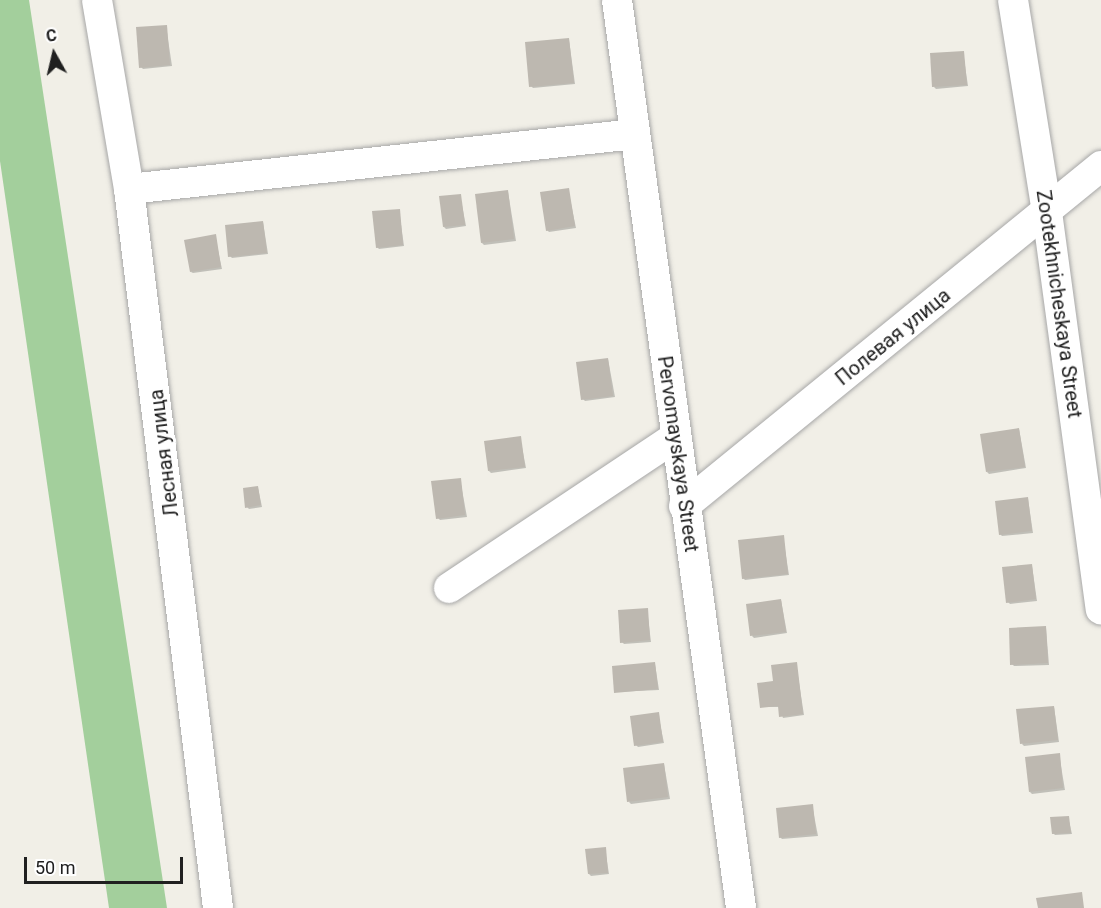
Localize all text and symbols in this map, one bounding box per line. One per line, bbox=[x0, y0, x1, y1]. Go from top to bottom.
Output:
north arrow bbox=[24, 24, 84, 84]
text: С bbox=[45, 26, 58, 46]
street label: Zootekhnicheskaya Street bbox=[1031, 188, 1087, 420]
street label: Полевая улица bbox=[831, 283, 955, 391]
street label: Pervomayskaya Street bbox=[652, 354, 704, 554]
street label: Лесная улица bbox=[144, 388, 184, 518]
scale bar bbox=[27, 845, 186, 883]
text: 50 m bbox=[35, 857, 75, 878]

